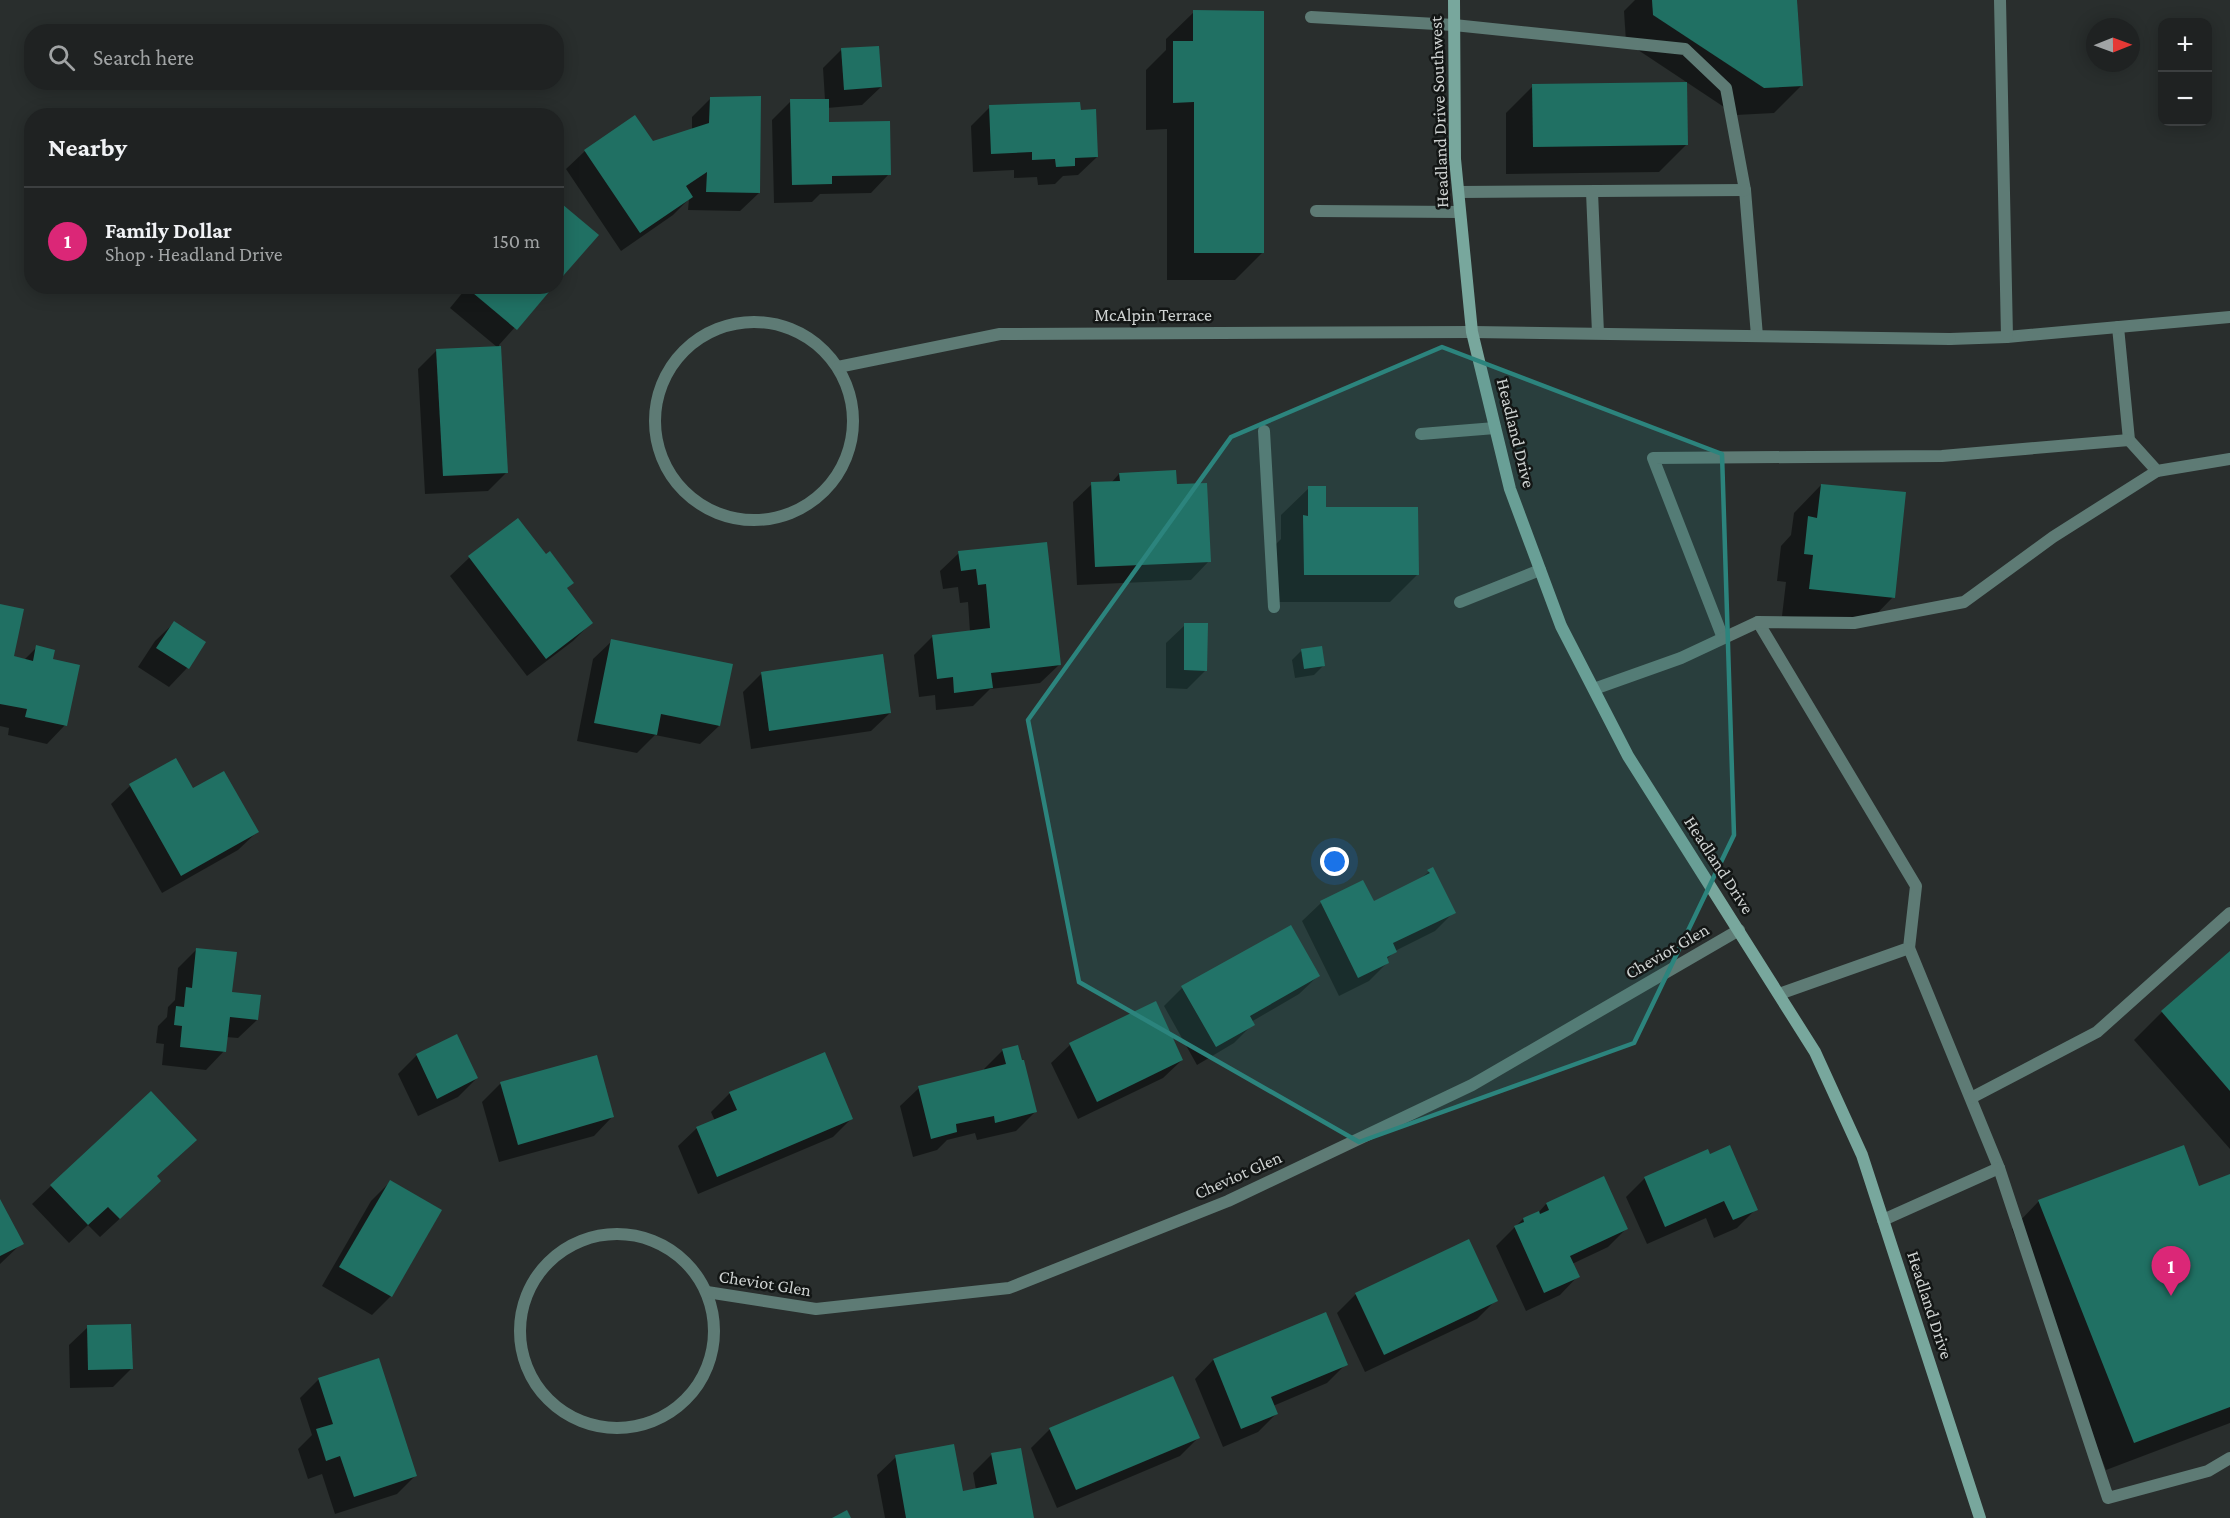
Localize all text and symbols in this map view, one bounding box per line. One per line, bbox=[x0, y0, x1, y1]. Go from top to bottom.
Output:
street label: Headland Drive Southwest bbox=[1426, 15, 1452, 208]
north arrow bbox=[2086, 18, 2140, 72]
map controls bbox=[2158, 18, 2212, 126]
button: + bbox=[2158, 18, 2212, 72]
search box bbox=[24, 24, 564, 90]
icon: search bbox=[45, 41, 78, 74]
text: Search here bbox=[93, 45, 194, 70]
button: − bbox=[2158, 72, 2212, 126]
text: Nearby bbox=[48, 133, 127, 162]
text: Family Dollar bbox=[105, 218, 232, 243]
text: 1 bbox=[64, 230, 71, 252]
text: 150 m bbox=[493, 230, 540, 252]
text: Shop · Headland Drive bbox=[105, 243, 283, 265]
street label: McAlpin Terrace bbox=[1094, 305, 1212, 325]
street label: Headland Drive bbox=[1493, 376, 1539, 490]
street label: Headland Drive bbox=[1680, 812, 1758, 918]
your location bbox=[1320, 847, 1349, 876]
street label: Cheviot Glen bbox=[1622, 919, 1713, 983]
street label: Cheviot Glen bbox=[1191, 1147, 1285, 1203]
pin: 1 bbox=[2152, 1246, 2190, 1296]
street label: Headland Drive bbox=[1903, 1249, 1957, 1362]
street label: Cheviot Glen bbox=[717, 1266, 813, 1300]

